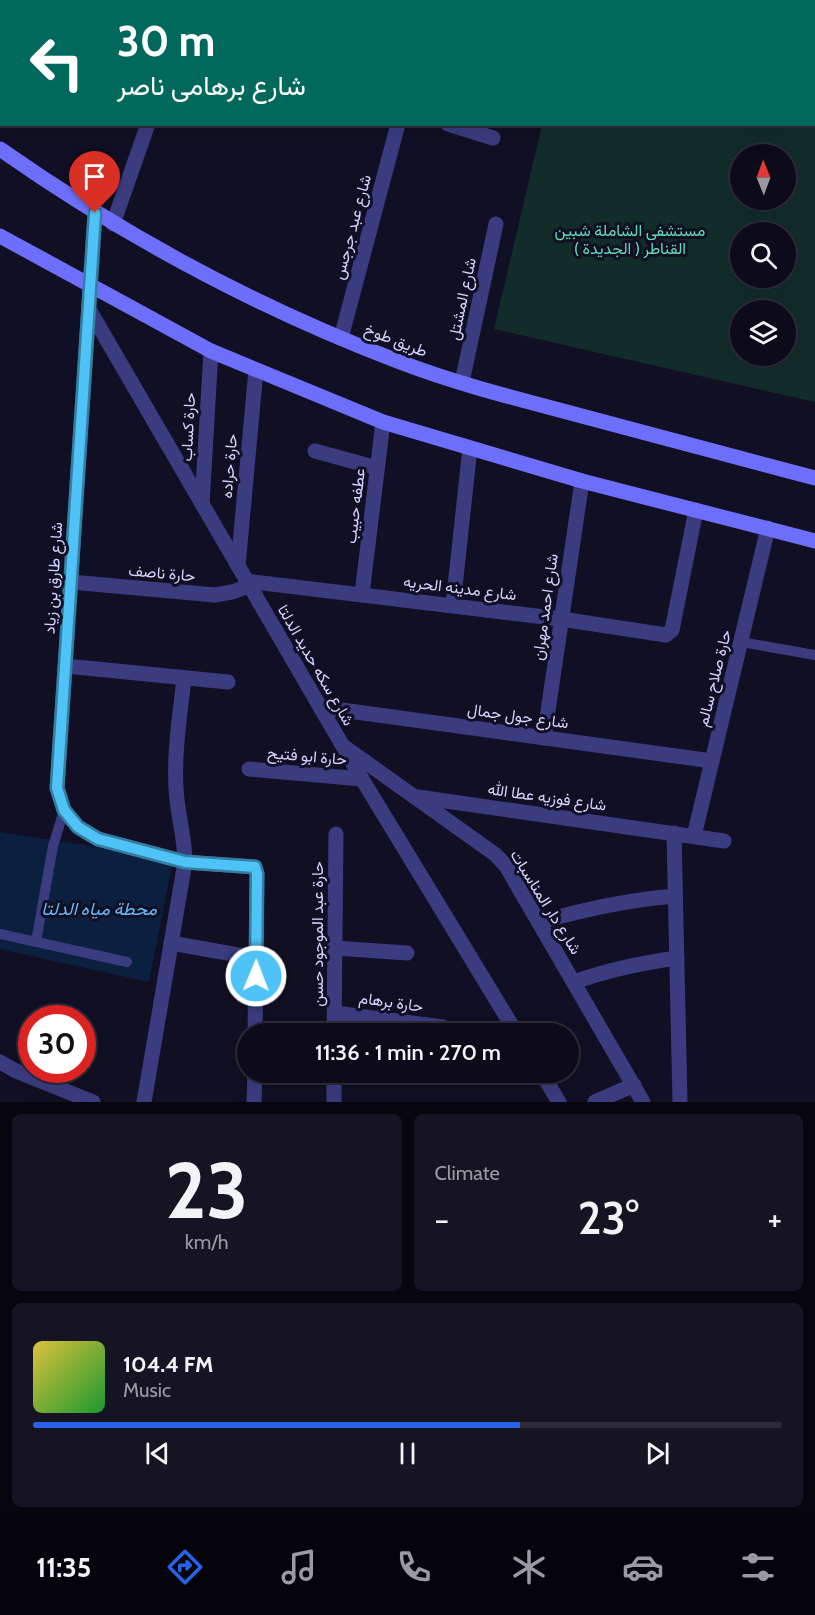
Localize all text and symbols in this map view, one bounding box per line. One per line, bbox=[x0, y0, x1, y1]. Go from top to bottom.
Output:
text: 30 m bbox=[117, 15, 215, 67]
icon: left bbox=[18, 24, 96, 102]
text: شارع برهامى ناصر bbox=[117, 69, 306, 102]
north arrow bbox=[730, 144, 796, 210]
map controls bbox=[730, 144, 796, 366]
pin bbox=[69, 151, 120, 213]
icon: arrive bbox=[78, 160, 111, 193]
street label: شارع عبد جرجس bbox=[329, 172, 377, 282]
park label: مستشفي الشاملة شبين القناطر ( الجديدة ) bbox=[555, 221, 705, 259]
button: search bbox=[730, 222, 796, 288]
street label: شارع المشتل bbox=[444, 256, 482, 342]
button: layers bbox=[730, 300, 796, 366]
street label: طريق طوخ bbox=[361, 319, 430, 363]
street label: حارة كساب bbox=[177, 392, 200, 462]
street label: حارة حراده bbox=[217, 433, 242, 499]
street label: عطفه حبيب bbox=[341, 467, 369, 545]
street label: شارع طارق بن زياد bbox=[40, 521, 68, 635]
street label: شارع احمد مهران bbox=[528, 552, 564, 662]
street label: حارة ناصف bbox=[128, 561, 197, 586]
street label: شارع مدينه الحريه bbox=[402, 572, 518, 606]
street label: شارع سكه حديد الدلتا bbox=[272, 601, 358, 730]
street label: حارة صلاح سالم bbox=[693, 627, 737, 729]
street label: شارع جول جمال bbox=[466, 700, 570, 734]
street label: حارة ابو فتيح bbox=[266, 743, 348, 771]
street label: شارع فوزيه عطا الله bbox=[486, 779, 608, 817]
street label: شارع دار المناسبات bbox=[505, 846, 586, 959]
street label: حارة عبد الموجود حسن bbox=[308, 861, 328, 1007]
water label: محطة مياه الدلتا bbox=[41, 898, 157, 920]
position arrow bbox=[224, 944, 288, 1008]
street label: حارة برهام bbox=[358, 988, 425, 1017]
speed limit sign: 30 bbox=[18, 1005, 96, 1083]
text: 11:36 · 1 min · 270 m bbox=[315, 1039, 501, 1066]
text: 23 bbox=[165, 1143, 248, 1238]
text: Climate bbox=[435, 1161, 500, 1185]
text: 23° bbox=[578, 1191, 639, 1245]
text: − bbox=[435, 1199, 449, 1239]
text: + bbox=[767, 1199, 782, 1239]
text: km/h bbox=[185, 1230, 229, 1254]
text: 104.4 FM bbox=[123, 1351, 213, 1378]
text: Music bbox=[123, 1378, 171, 1402]
icon: previous bbox=[141, 1437, 174, 1470]
icon: pause bbox=[391, 1437, 424, 1470]
icon: next bbox=[641, 1437, 674, 1470]
icon: directions bbox=[164, 1546, 206, 1588]
icon: music bbox=[278, 1546, 320, 1588]
icon: phone bbox=[393, 1546, 435, 1588]
icon: climate bbox=[508, 1546, 550, 1588]
icon: car bbox=[622, 1546, 664, 1588]
icon: filters bbox=[737, 1546, 779, 1588]
text: 11:35 bbox=[36, 1551, 91, 1584]

